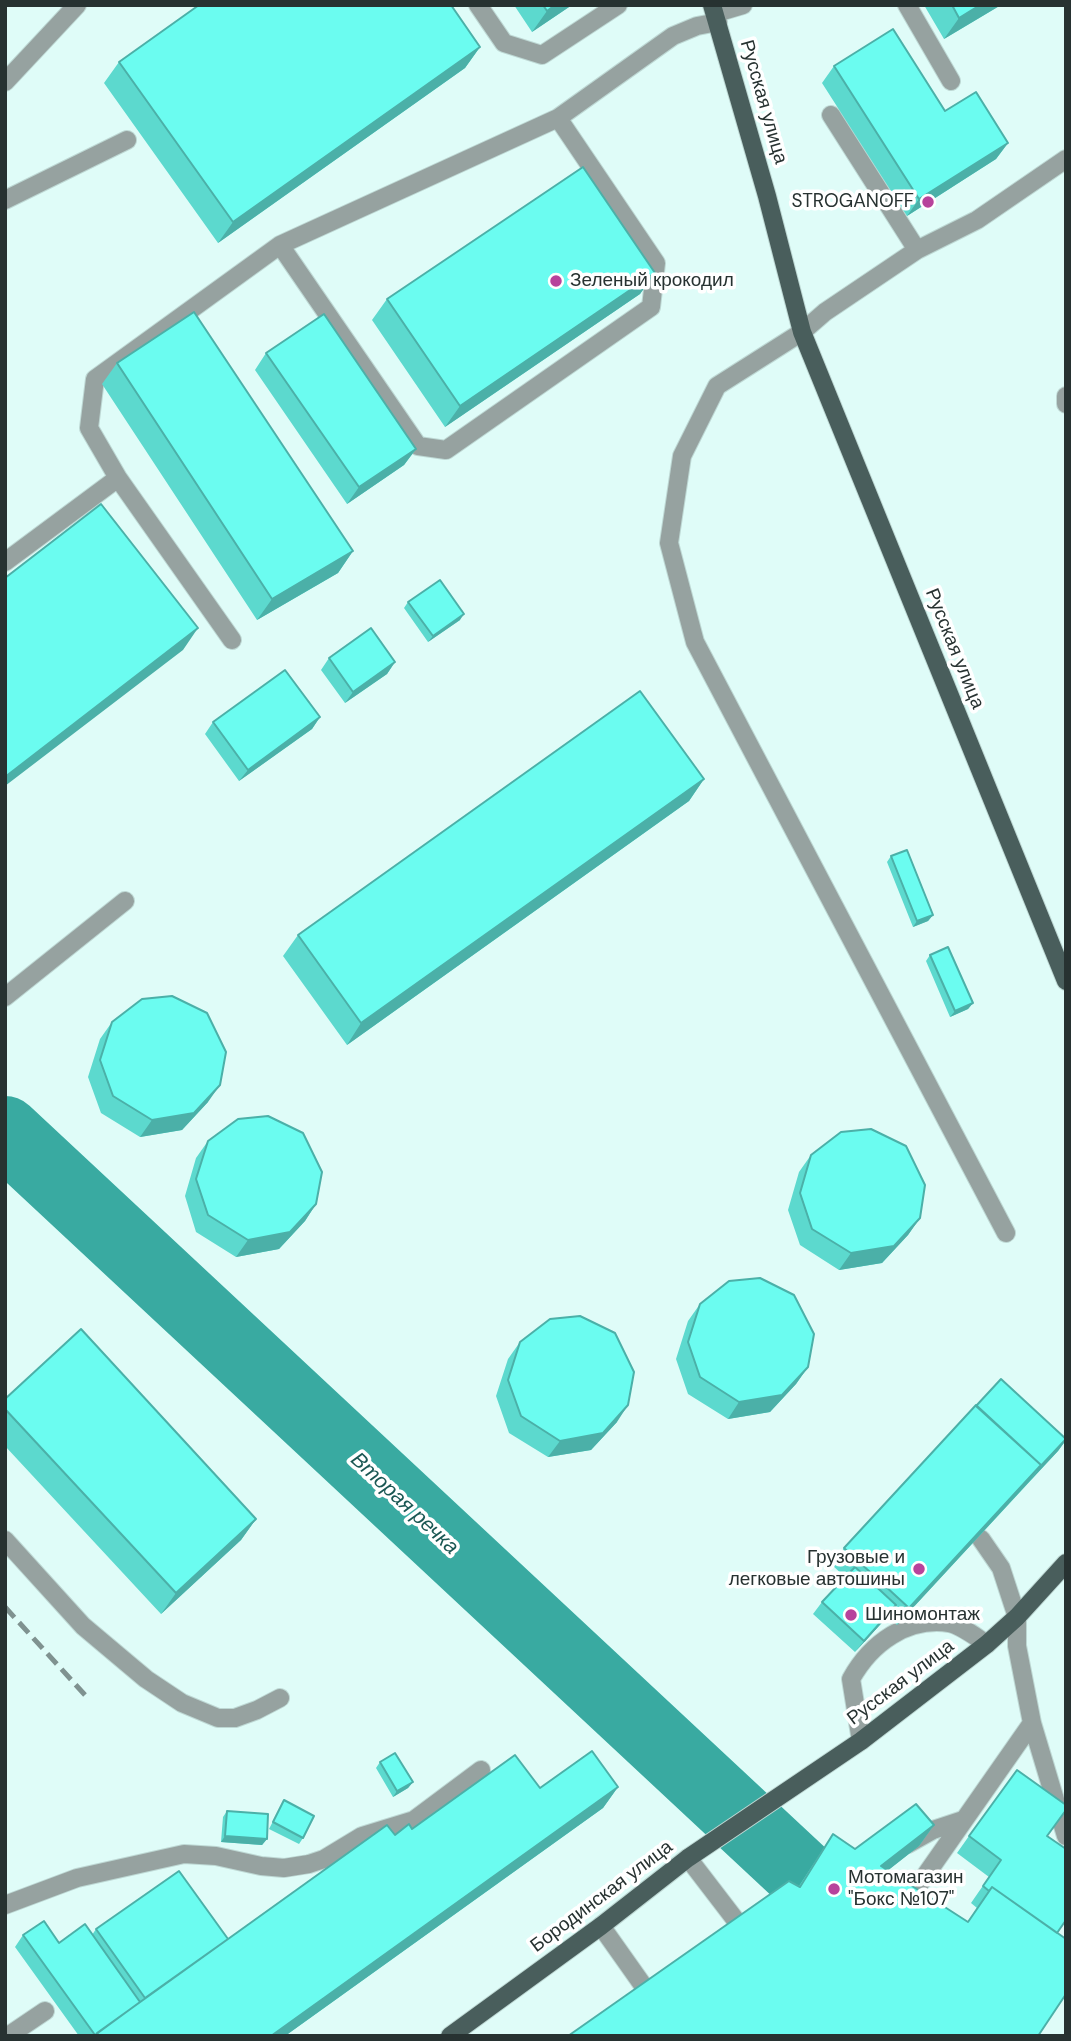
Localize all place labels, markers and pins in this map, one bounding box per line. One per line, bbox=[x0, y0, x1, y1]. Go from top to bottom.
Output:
place label: STROGANOFF bbox=[791, 191, 914, 213]
marker: STROGANOFF bbox=[920, 194, 936, 210]
place label: Зеленый крокодил bbox=[570, 270, 734, 292]
marker: Зеленый крокодил bbox=[548, 273, 564, 289]
place label: Грузовые и легковые автошины bbox=[729, 1547, 905, 1591]
marker: Грузовые и легковые автошины bbox=[911, 1561, 927, 1577]
place label: Шиномонтаж bbox=[865, 1604, 980, 1626]
marker: Шиномонтаж bbox=[843, 1607, 859, 1623]
place label: Мотомагазин "Бокс №107" bbox=[848, 1867, 964, 1911]
marker: Мотомагазин "Бокс №107" bbox=[826, 1881, 842, 1897]

